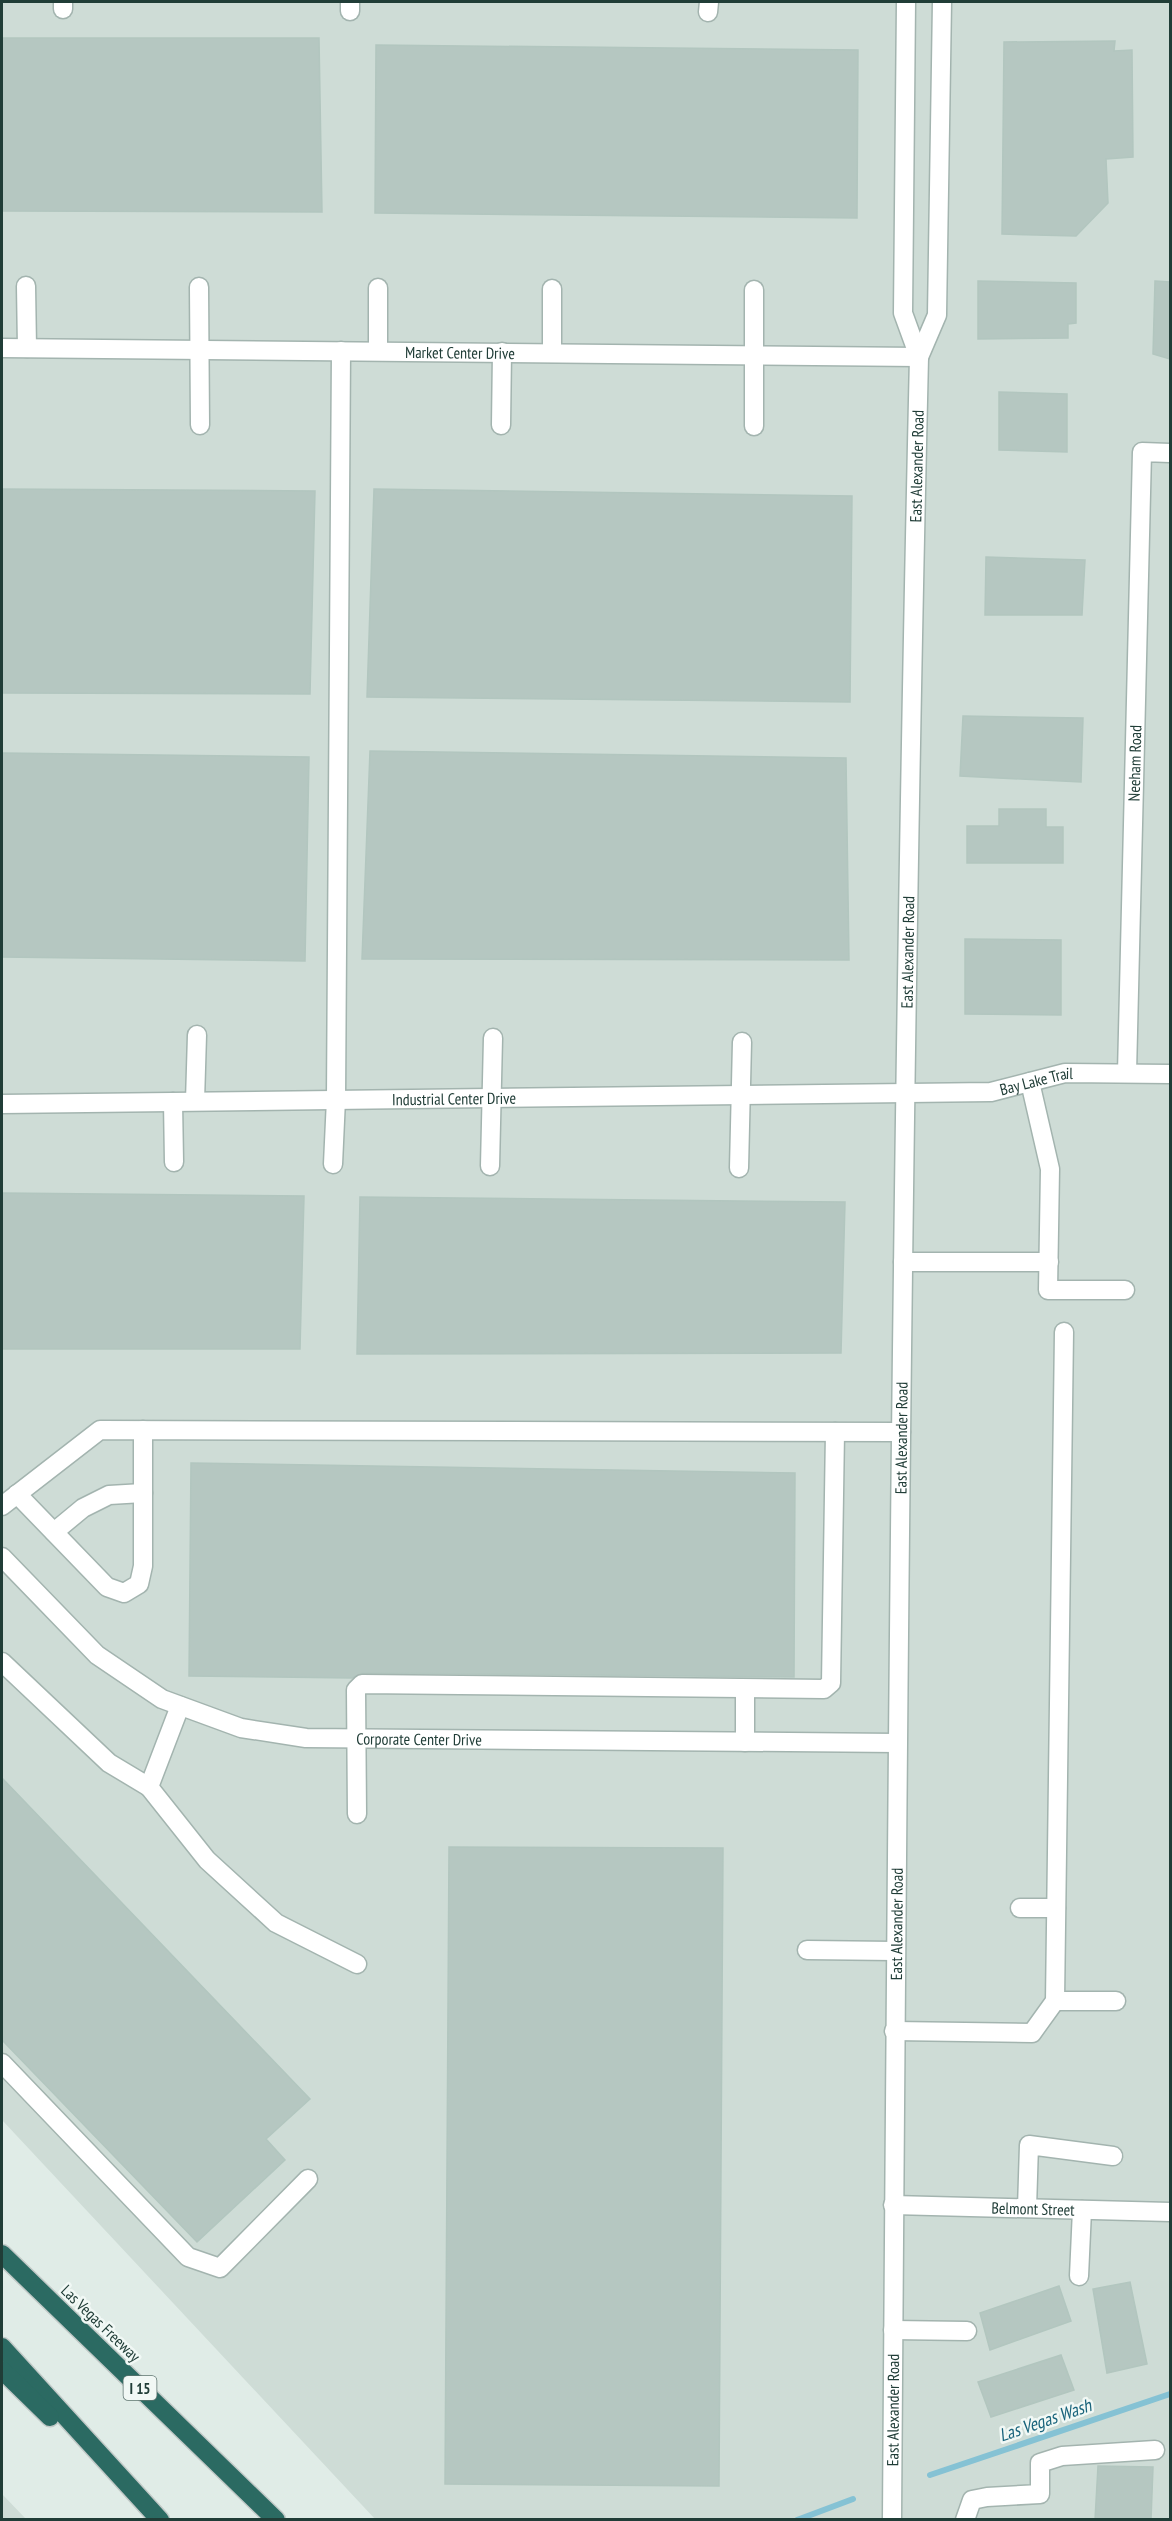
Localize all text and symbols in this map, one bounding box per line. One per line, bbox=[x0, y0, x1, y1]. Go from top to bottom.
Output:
street label: Market Center Drive bbox=[405, 342, 515, 363]
street label: East Alexander Road bbox=[905, 410, 928, 523]
street label: Neeham Road bbox=[1124, 725, 1145, 801]
street label: East Alexander Road bbox=[897, 896, 918, 1008]
street label: Bay Lake Trail bbox=[998, 1063, 1073, 1099]
street label: Industrial Center Drive bbox=[392, 1088, 516, 1109]
street label: East Alexander Road bbox=[890, 1382, 912, 1494]
street label: Corporate Center Drive bbox=[356, 1728, 482, 1749]
street label: East Alexander Road bbox=[886, 1868, 907, 1980]
street label: Belmont Street bbox=[991, 2197, 1075, 2220]
street label: Las Vegas Freeway bbox=[57, 2280, 145, 2366]
street label: East Alexander Road bbox=[882, 2354, 903, 2466]
road number: I 15 bbox=[124, 2376, 156, 2400]
water label: Las Vegas Wash bbox=[996, 2393, 1095, 2446]

